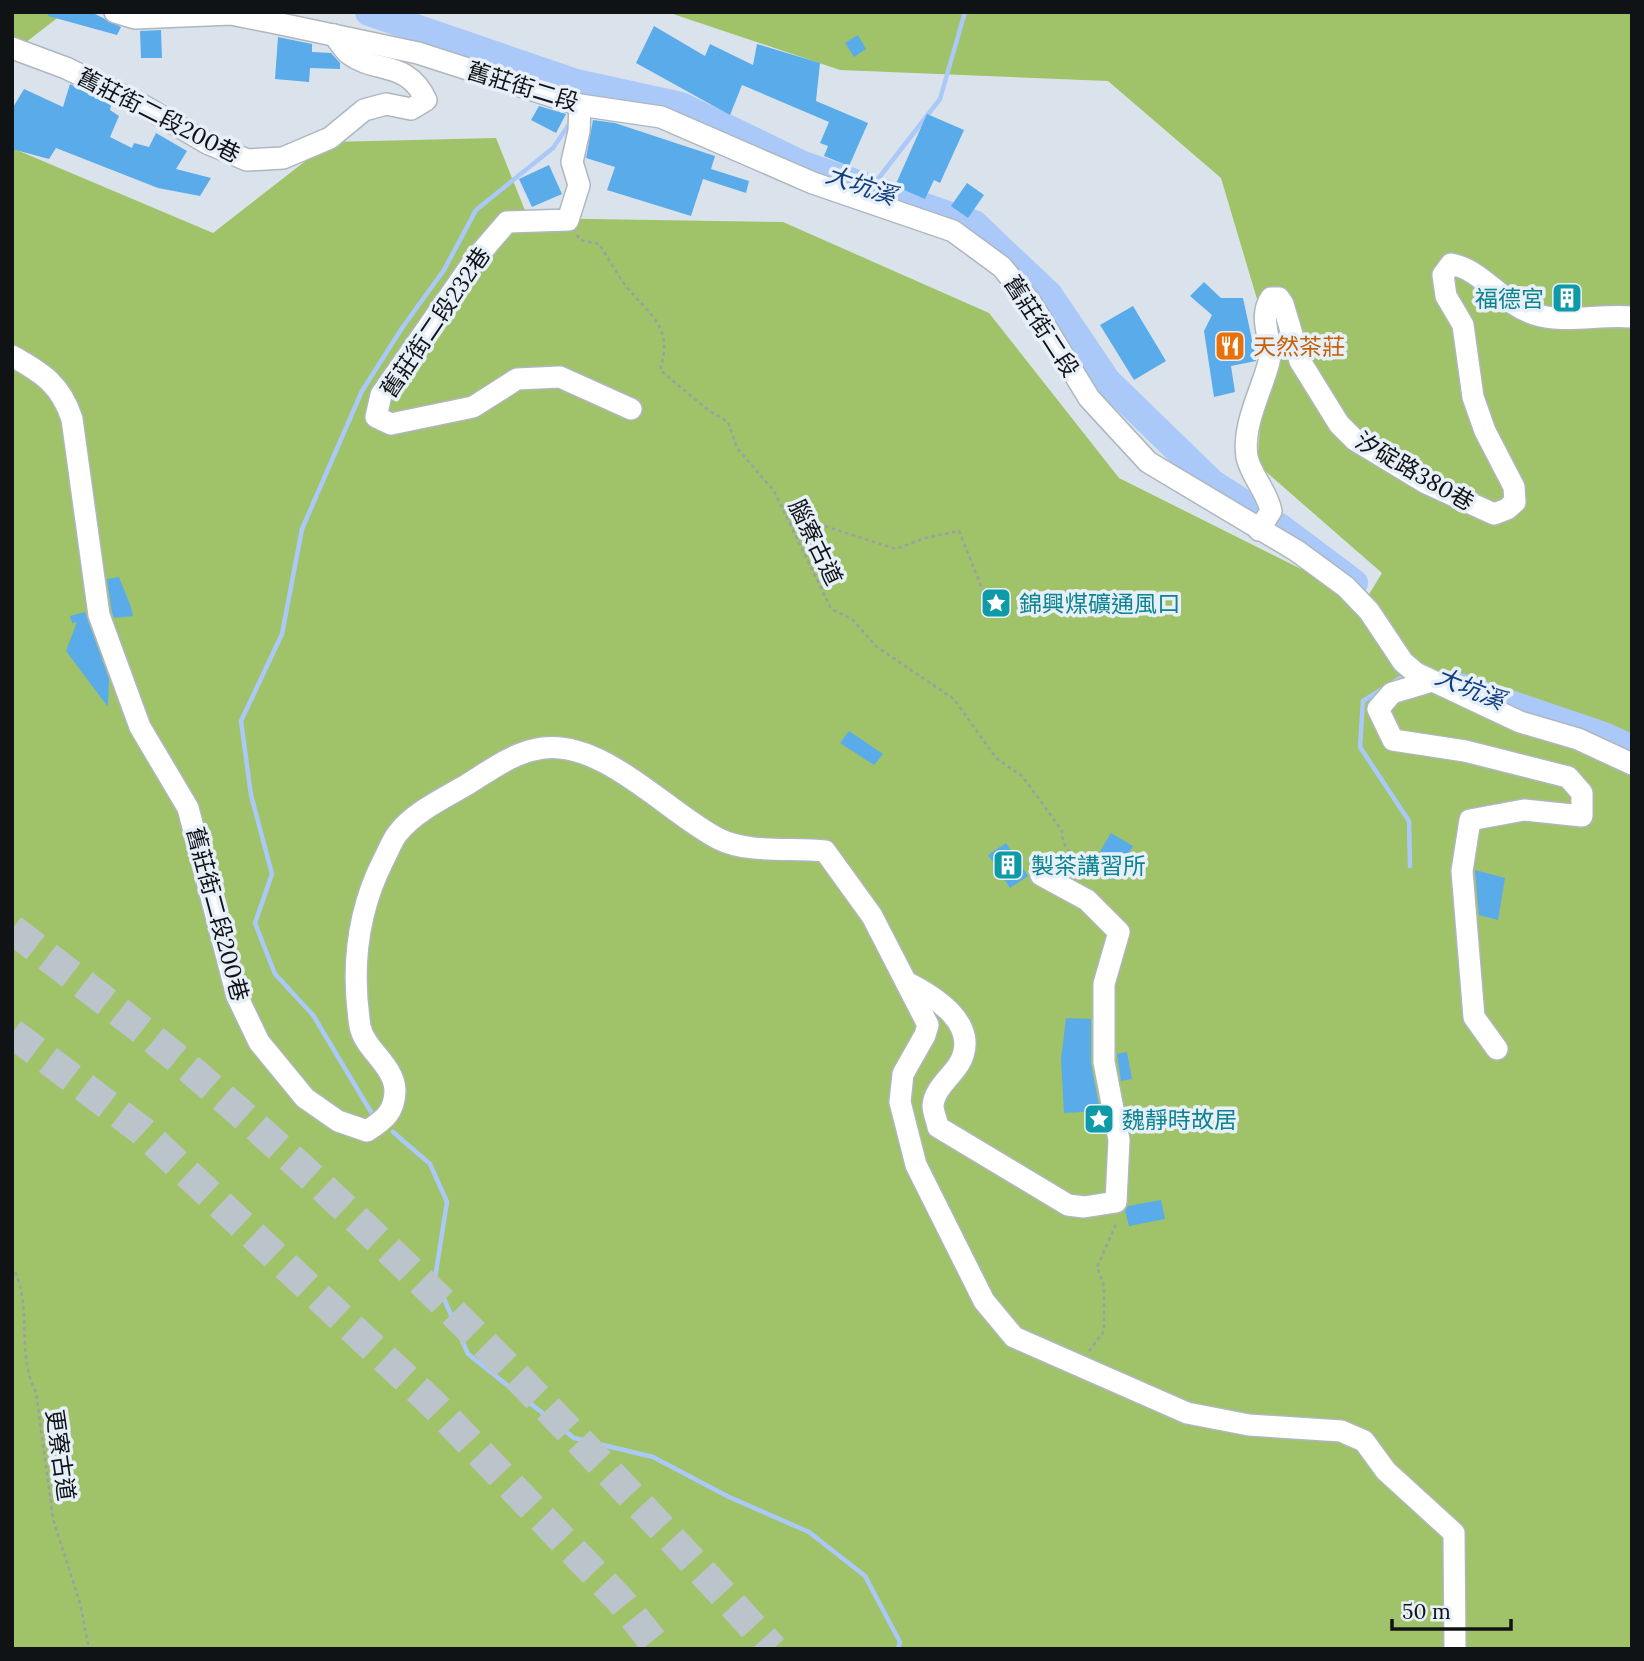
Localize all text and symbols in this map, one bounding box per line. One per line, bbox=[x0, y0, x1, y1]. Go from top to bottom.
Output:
street label: 舊莊街二段 bbox=[464, 55, 582, 117]
street label: 舊莊街二段200巷 bbox=[73, 61, 245, 169]
water label: 大坑溪 bbox=[822, 159, 903, 212]
street label: 舊莊街二段232巷 bbox=[374, 241, 496, 403]
street label: 舊莊街二段 bbox=[999, 270, 1085, 382]
building icon: 福德宮 bbox=[1550, 281, 1584, 315]
place label: 福德宮 bbox=[1475, 284, 1544, 313]
restaurant icon: 天然茶莊 bbox=[1213, 329, 1247, 363]
place label: 天然茶莊 bbox=[1253, 332, 1345, 361]
street label: 汐碇路380巷 bbox=[1351, 425, 1479, 517]
street label: 腦寮古道 bbox=[783, 494, 849, 590]
place icon: 錦興煤礦通風口 bbox=[979, 586, 1013, 620]
place label: 錦興煤礦通風口 bbox=[1019, 589, 1180, 618]
water label: 大坑溪 bbox=[1431, 660, 1512, 717]
street label: 舊莊街二段200巷 bbox=[181, 824, 255, 1004]
building icon: 製茶講習所 bbox=[991, 848, 1025, 882]
place label: 製茶講習所 bbox=[1031, 851, 1146, 880]
place icon: 魏靜時故居 bbox=[1082, 1102, 1116, 1136]
place label: 魏靜時故居 bbox=[1122, 1105, 1237, 1134]
street label: 更寮古道 bbox=[40, 1407, 82, 1503]
scale bar bbox=[1392, 1588, 1511, 1632]
text: 50 m bbox=[1402, 1598, 1451, 1625]

